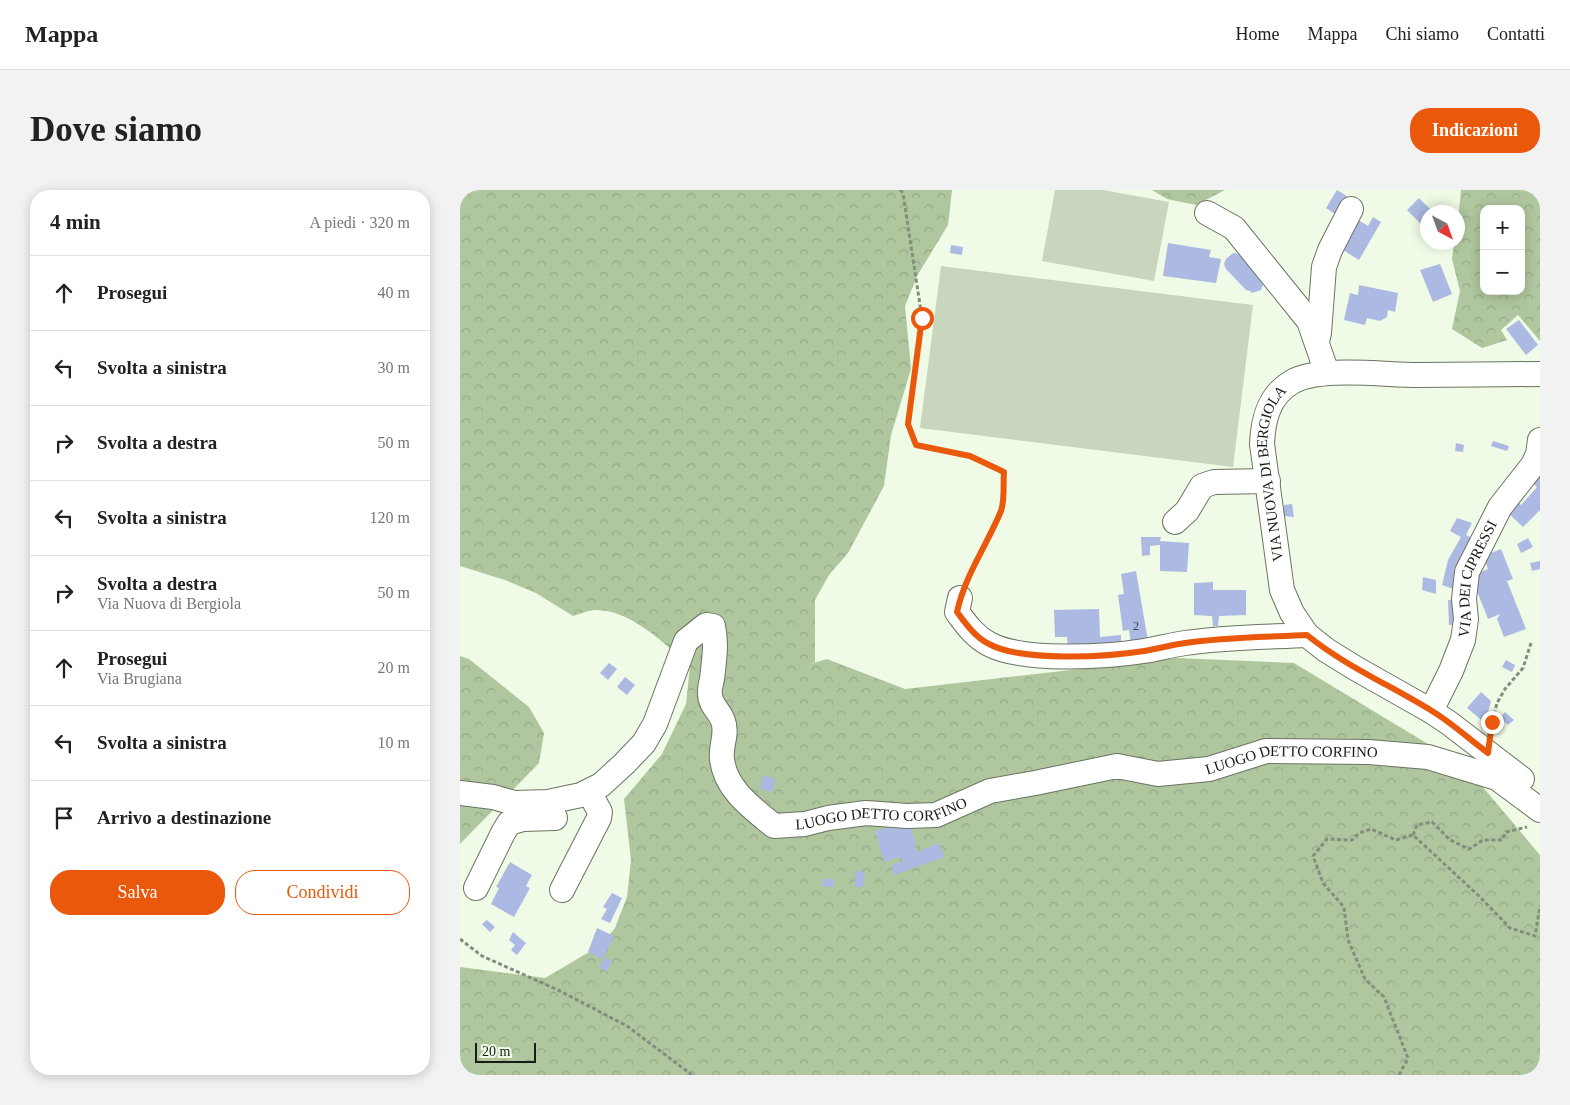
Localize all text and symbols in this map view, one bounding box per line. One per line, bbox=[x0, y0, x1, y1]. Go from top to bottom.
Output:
text: Mappa bbox=[25, 21, 98, 47]
text: Home bbox=[1236, 24, 1280, 44]
text: Mappa bbox=[1308, 24, 1357, 44]
text: Chi siamo bbox=[1385, 24, 1459, 44]
text: Contatti bbox=[1487, 24, 1545, 44]
button: Indicazioni bbox=[1410, 108, 1540, 153]
text: Dove siamo bbox=[30, 110, 202, 149]
north arrow bbox=[1420, 205, 1465, 250]
map controls bbox=[1480, 205, 1525, 295]
button: + bbox=[1480, 205, 1525, 250]
text: 4 min bbox=[50, 210, 101, 234]
text: A piedi · 320 m bbox=[310, 214, 410, 231]
button: − bbox=[1480, 250, 1525, 295]
icon: ahead bbox=[50, 279, 78, 307]
text: Prosegui bbox=[97, 282, 167, 303]
text: 40 m bbox=[378, 284, 410, 301]
route start bbox=[911, 307, 934, 330]
icon: left bbox=[50, 354, 78, 382]
text: Svolta a sinistra bbox=[97, 357, 227, 378]
text: 30 m bbox=[378, 359, 410, 376]
street label: VIA NUOVA DI BERGIOLA bbox=[1254, 382, 1289, 563]
icon: right bbox=[50, 429, 78, 457]
text: Svolta a destra bbox=[97, 432, 217, 453]
text: 50 m bbox=[378, 434, 410, 451]
icon: left bbox=[50, 504, 78, 532]
text: Svolta a sinistra bbox=[97, 507, 227, 528]
text: 120 m bbox=[370, 509, 410, 526]
street label: VIA DEI CIPRESSI bbox=[1455, 518, 1500, 638]
text: Svolta a destra bbox=[97, 573, 217, 594]
icon: right bbox=[50, 579, 78, 607]
text: 50 m bbox=[378, 584, 410, 601]
text: Via Nuova di Bergiola bbox=[97, 595, 241, 612]
house number: 2 bbox=[1133, 619, 1139, 633]
text: Prosegui bbox=[97, 648, 167, 669]
icon: ahead bbox=[50, 654, 78, 682]
text: 20 m bbox=[378, 659, 410, 676]
text: Via Brugiana bbox=[97, 670, 182, 687]
route end bbox=[1481, 711, 1504, 734]
icon: left bbox=[50, 729, 78, 757]
text: Svolta a sinistra bbox=[97, 732, 227, 753]
text: 10 m bbox=[378, 734, 410, 751]
street label: LUOGO DETTO CORFINO bbox=[1203, 742, 1379, 778]
street label: LUOGO DETTO CORFINO bbox=[795, 794, 970, 833]
icon: arrive bbox=[50, 804, 78, 832]
text: Arrivo a destinazione bbox=[97, 807, 271, 828]
button: Salva bbox=[50, 870, 225, 915]
button: Condividi bbox=[235, 870, 410, 915]
scale bar bbox=[475, 1040, 536, 1063]
text: 20 m bbox=[482, 1044, 510, 1059]

